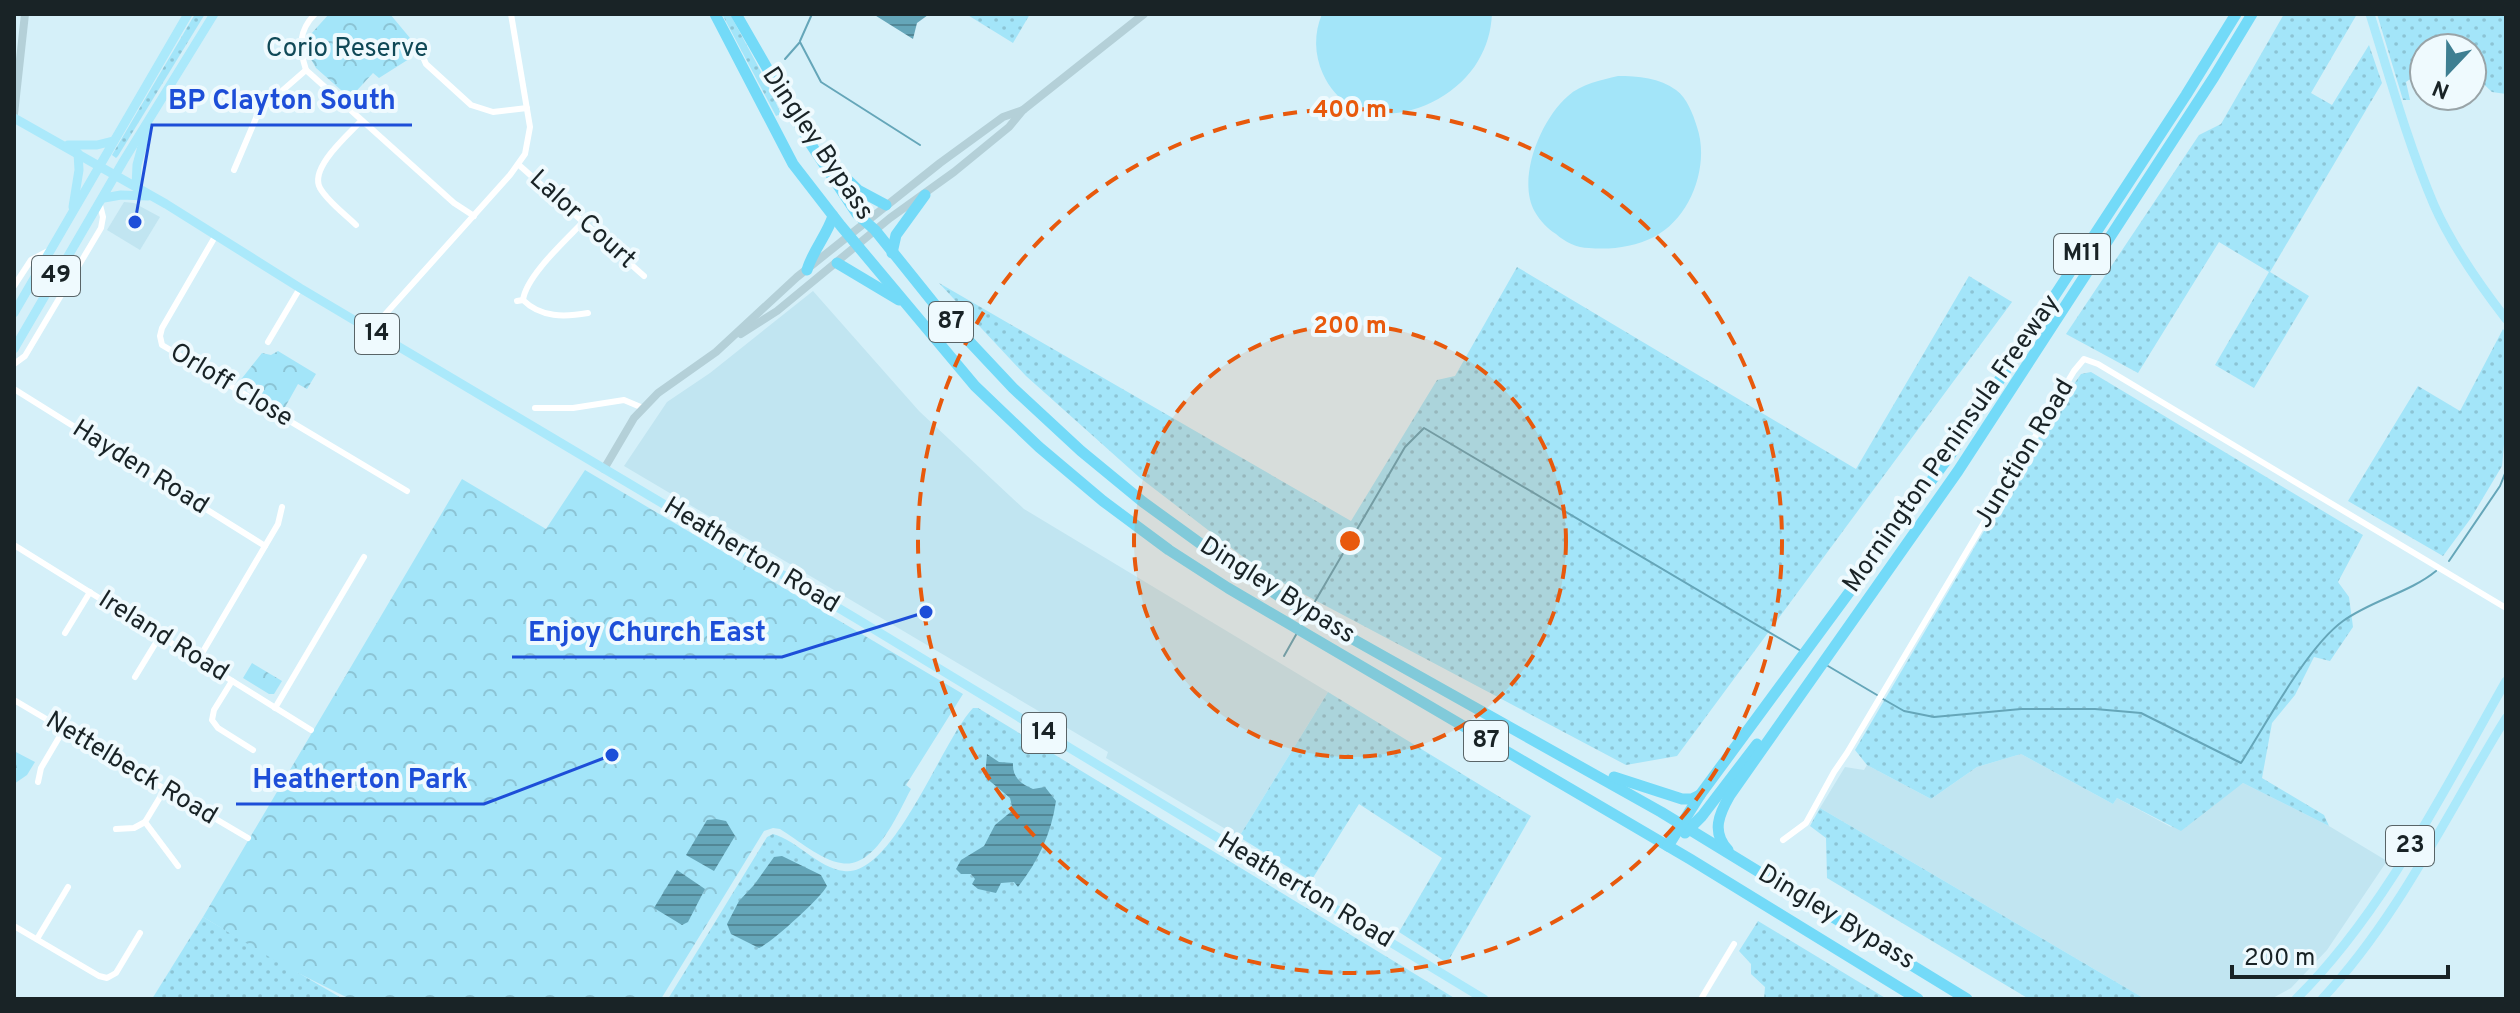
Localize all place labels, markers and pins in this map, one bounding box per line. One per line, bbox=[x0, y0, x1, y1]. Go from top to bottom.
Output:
callout: BP Clayton South bbox=[152, 73, 412, 125]
centre of rings bbox=[1336, 527, 1364, 555]
callout: Enjoy Church East bbox=[512, 605, 782, 657]
callout: Heatherton Park bbox=[236, 752, 484, 804]

